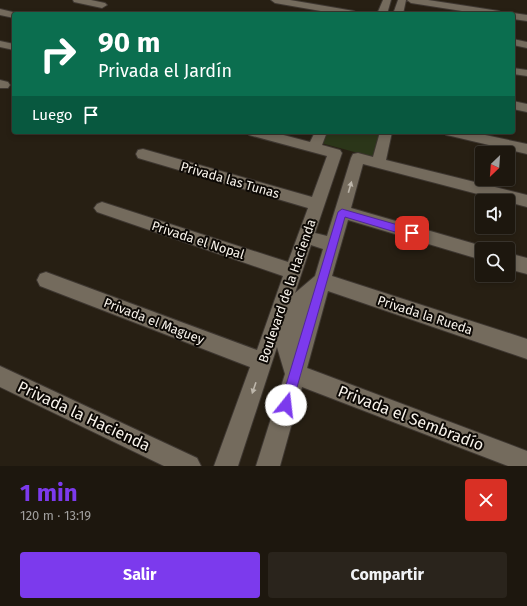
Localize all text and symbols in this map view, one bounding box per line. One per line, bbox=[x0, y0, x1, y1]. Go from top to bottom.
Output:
text: 90 m bbox=[98, 26, 160, 59]
icon: right bbox=[32, 28, 84, 80]
text: Privada el Jardín bbox=[98, 60, 232, 82]
icon: arrive bbox=[80, 104, 102, 126]
text: Luego bbox=[32, 106, 72, 124]
north arrow bbox=[475, 146, 515, 186]
map controls bbox=[475, 146, 515, 282]
street label: Privada las Tunas bbox=[179, 159, 281, 201]
one-way arrow bbox=[347, 180, 353, 192]
button: sound bbox=[475, 194, 515, 234]
pin bbox=[395, 216, 429, 250]
street label: Boulevard de la Hacienda bbox=[255, 217, 319, 365]
street label: Privada el Nopal bbox=[150, 218, 246, 262]
icon: arrive bbox=[401, 222, 423, 244]
button: search bbox=[475, 242, 515, 282]
street label: Privada la Rueda bbox=[376, 293, 474, 337]
street label: Privada el Maguey bbox=[102, 295, 207, 347]
street label: Privada la Hacienda bbox=[15, 377, 153, 455]
street label: Privada el Sembradío bbox=[335, 381, 487, 455]
one-way arrow bbox=[250, 382, 256, 394]
position arrow bbox=[265, 384, 307, 426]
text: 1 min bbox=[20, 479, 78, 507]
button: close bbox=[465, 479, 507, 521]
text: 120 m · 13:19 bbox=[20, 508, 91, 523]
button: Salir bbox=[20, 552, 260, 598]
button: Compartir bbox=[268, 552, 507, 598]

